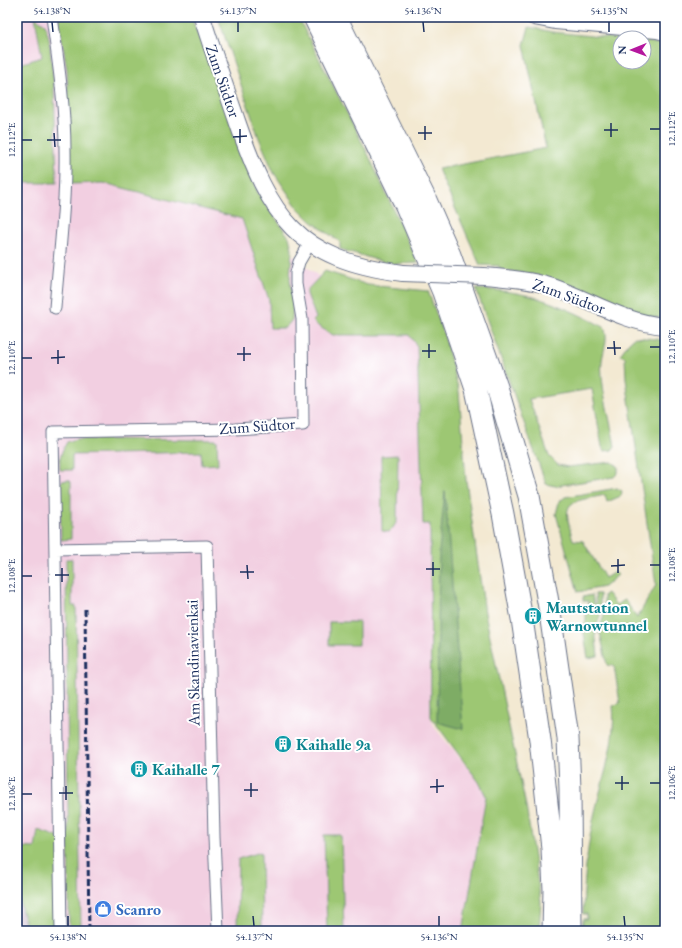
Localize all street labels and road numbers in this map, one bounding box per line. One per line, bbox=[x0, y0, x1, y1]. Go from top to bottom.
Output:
street label: Zum Südtor bbox=[201, 42, 246, 121]
street label: Zum Südtor bbox=[530, 273, 609, 319]
street label: Zum Südtor bbox=[218, 413, 296, 439]
street label: Am Skandinavienkai bbox=[181, 600, 205, 727]

